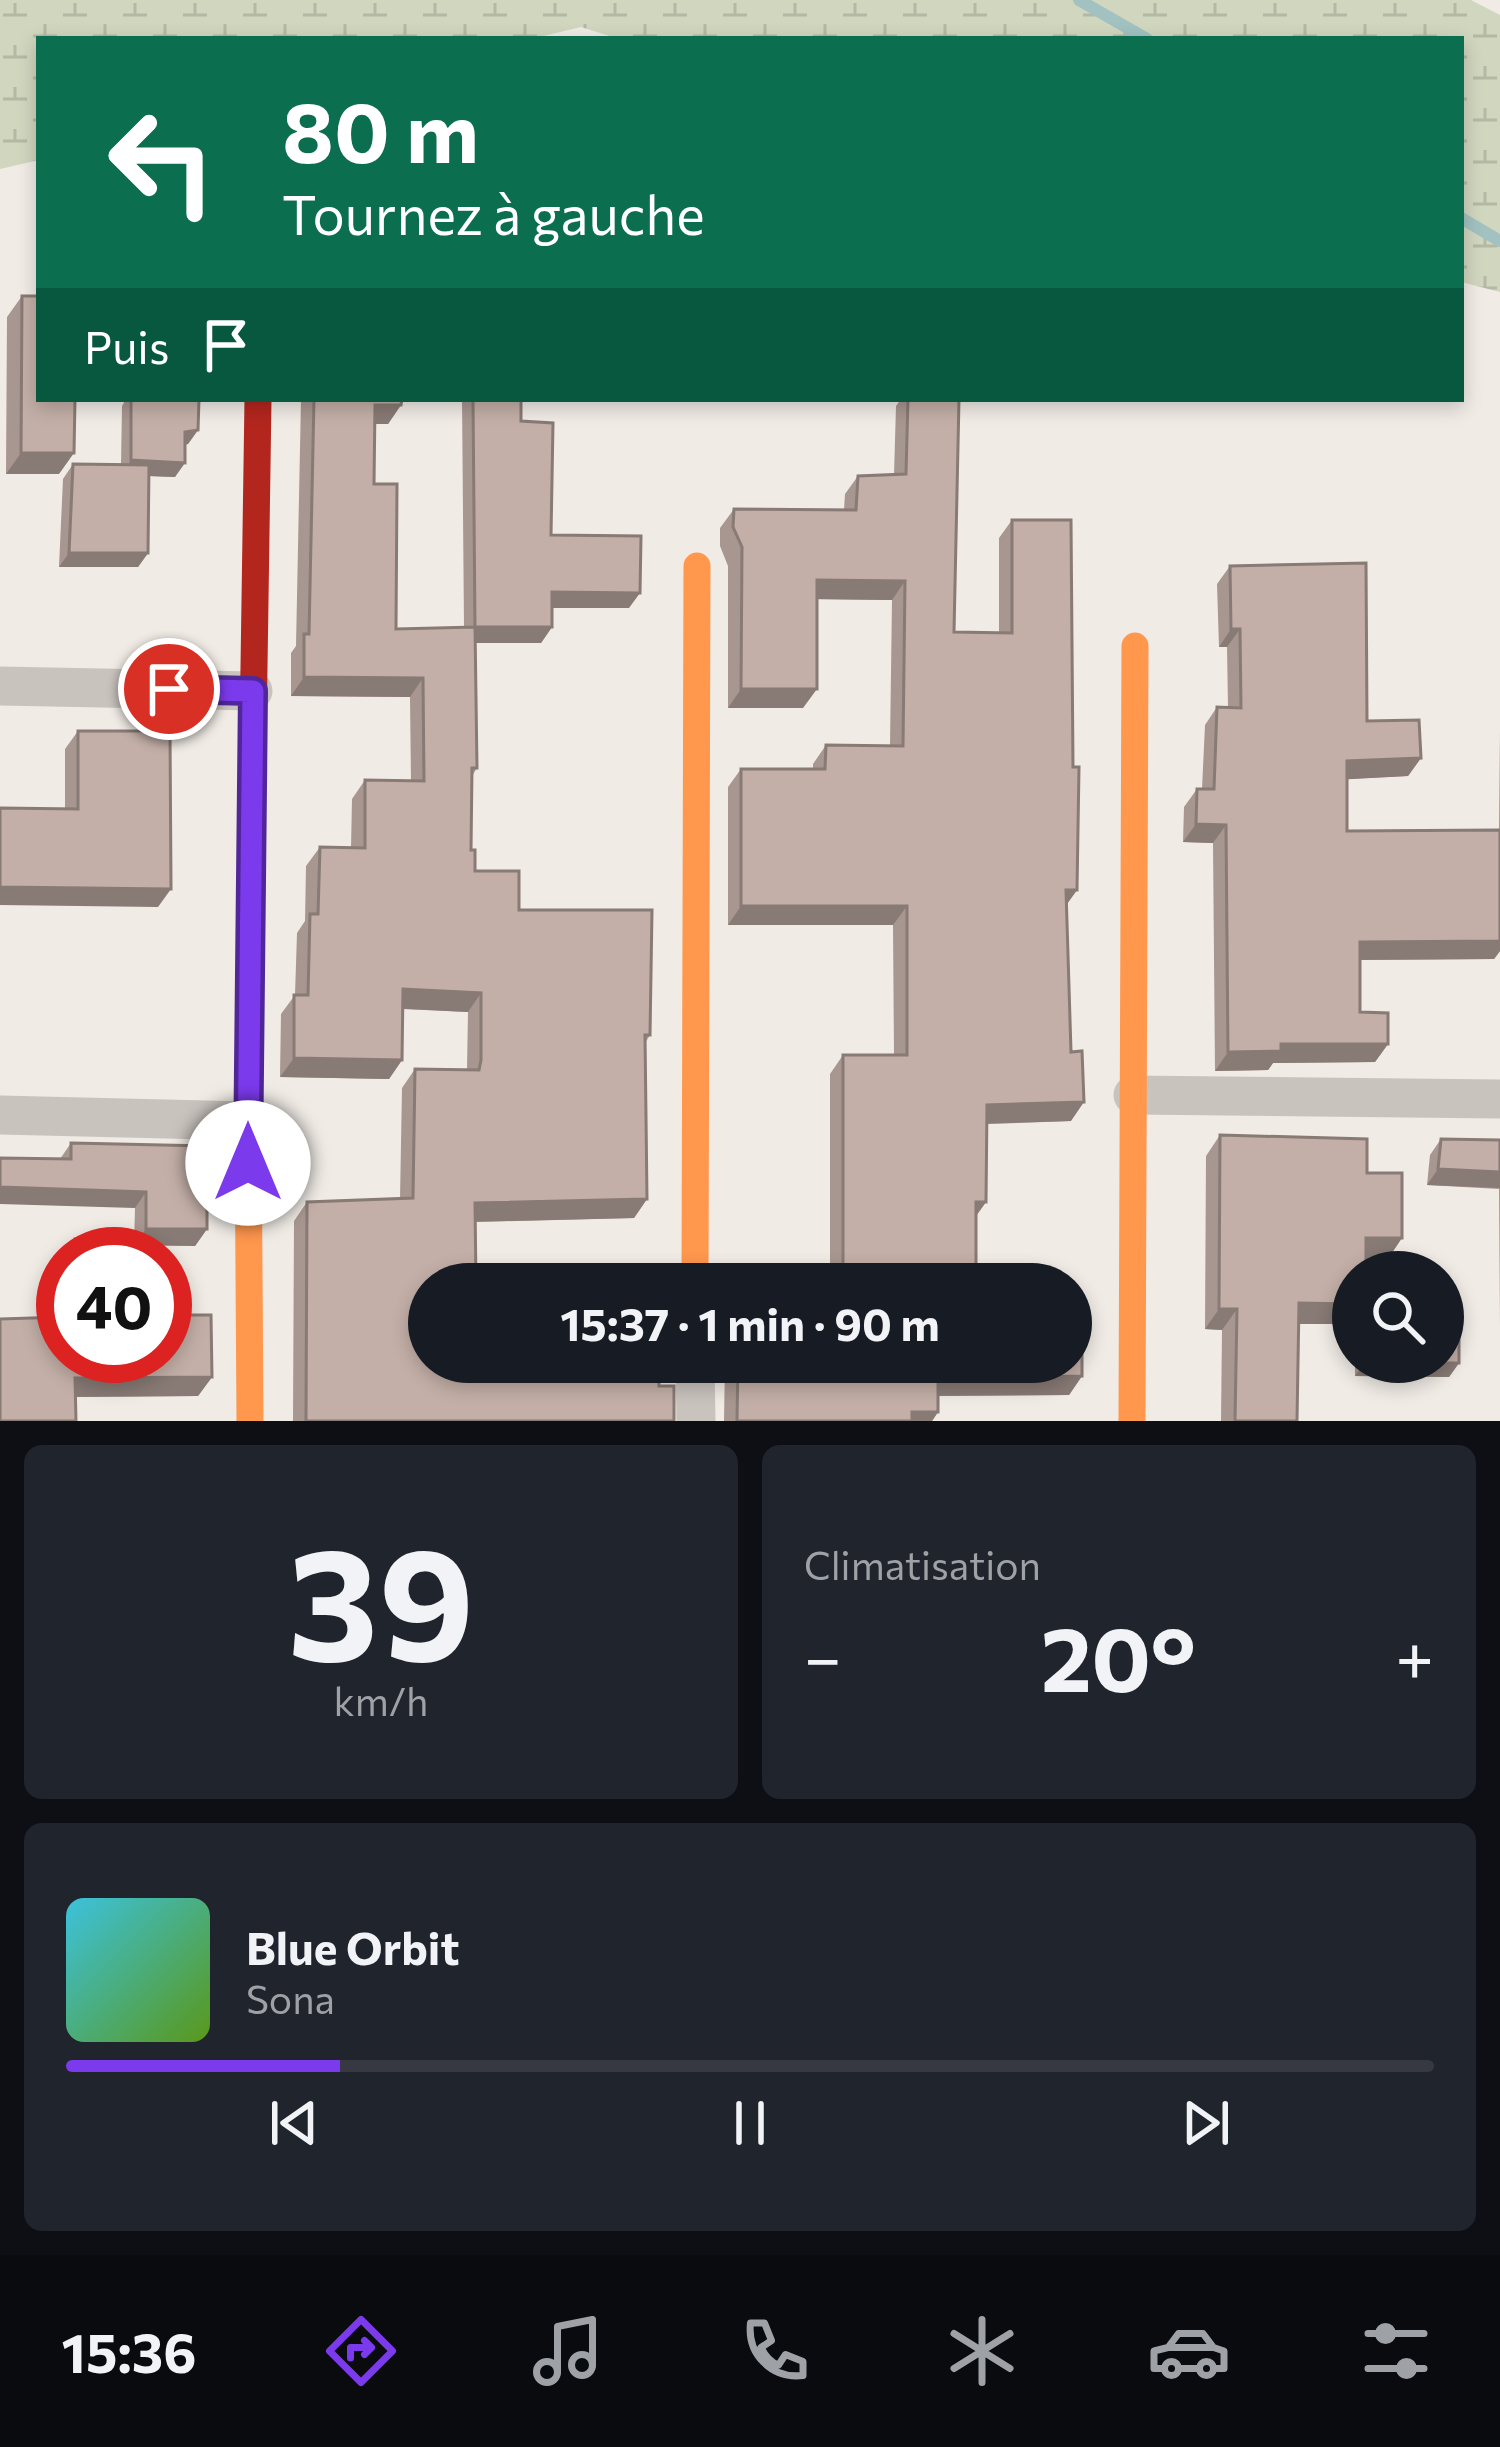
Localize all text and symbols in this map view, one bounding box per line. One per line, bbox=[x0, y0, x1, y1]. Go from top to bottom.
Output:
text: 80 m bbox=[282, 78, 479, 180]
icon: left bbox=[84, 84, 240, 240]
text: Tournez à gauche bbox=[282, 180, 705, 246]
icon: arrive bbox=[193, 312, 259, 378]
text: Puis bbox=[84, 318, 169, 373]
pin bbox=[118, 638, 220, 740]
icon: arrive bbox=[136, 656, 202, 722]
position arrow bbox=[185, 1100, 311, 1226]
speed limit sign: 40 bbox=[36, 1227, 192, 1383]
map controls bbox=[1332, 1251, 1464, 1383]
button: search bbox=[1332, 1251, 1464, 1383]
text: 15:37 · 1 min · 90 m bbox=[560, 1295, 940, 1350]
text: 39 bbox=[287, 1502, 475, 1693]
text: Climatisation bbox=[804, 1540, 1041, 1588]
text: 20° bbox=[1041, 1600, 1196, 1711]
text: − bbox=[804, 1615, 842, 1696]
text: + bbox=[1395, 1615, 1434, 1696]
text: km/h bbox=[334, 1676, 428, 1724]
text: Blue Orbit bbox=[246, 1919, 459, 1974]
text: Sona bbox=[246, 1974, 335, 2022]
icon: previous bbox=[261, 2090, 327, 2156]
icon: pause bbox=[717, 2090, 783, 2156]
icon: next bbox=[1173, 2090, 1239, 2156]
icon: directions bbox=[319, 2309, 403, 2393]
icon: music bbox=[526, 2309, 610, 2393]
icon: phone bbox=[733, 2309, 817, 2393]
icon: climate bbox=[940, 2309, 1024, 2393]
icon: car bbox=[1147, 2309, 1231, 2393]
icon: filters bbox=[1354, 2309, 1438, 2393]
text: 15:36 bbox=[62, 2318, 196, 2384]

